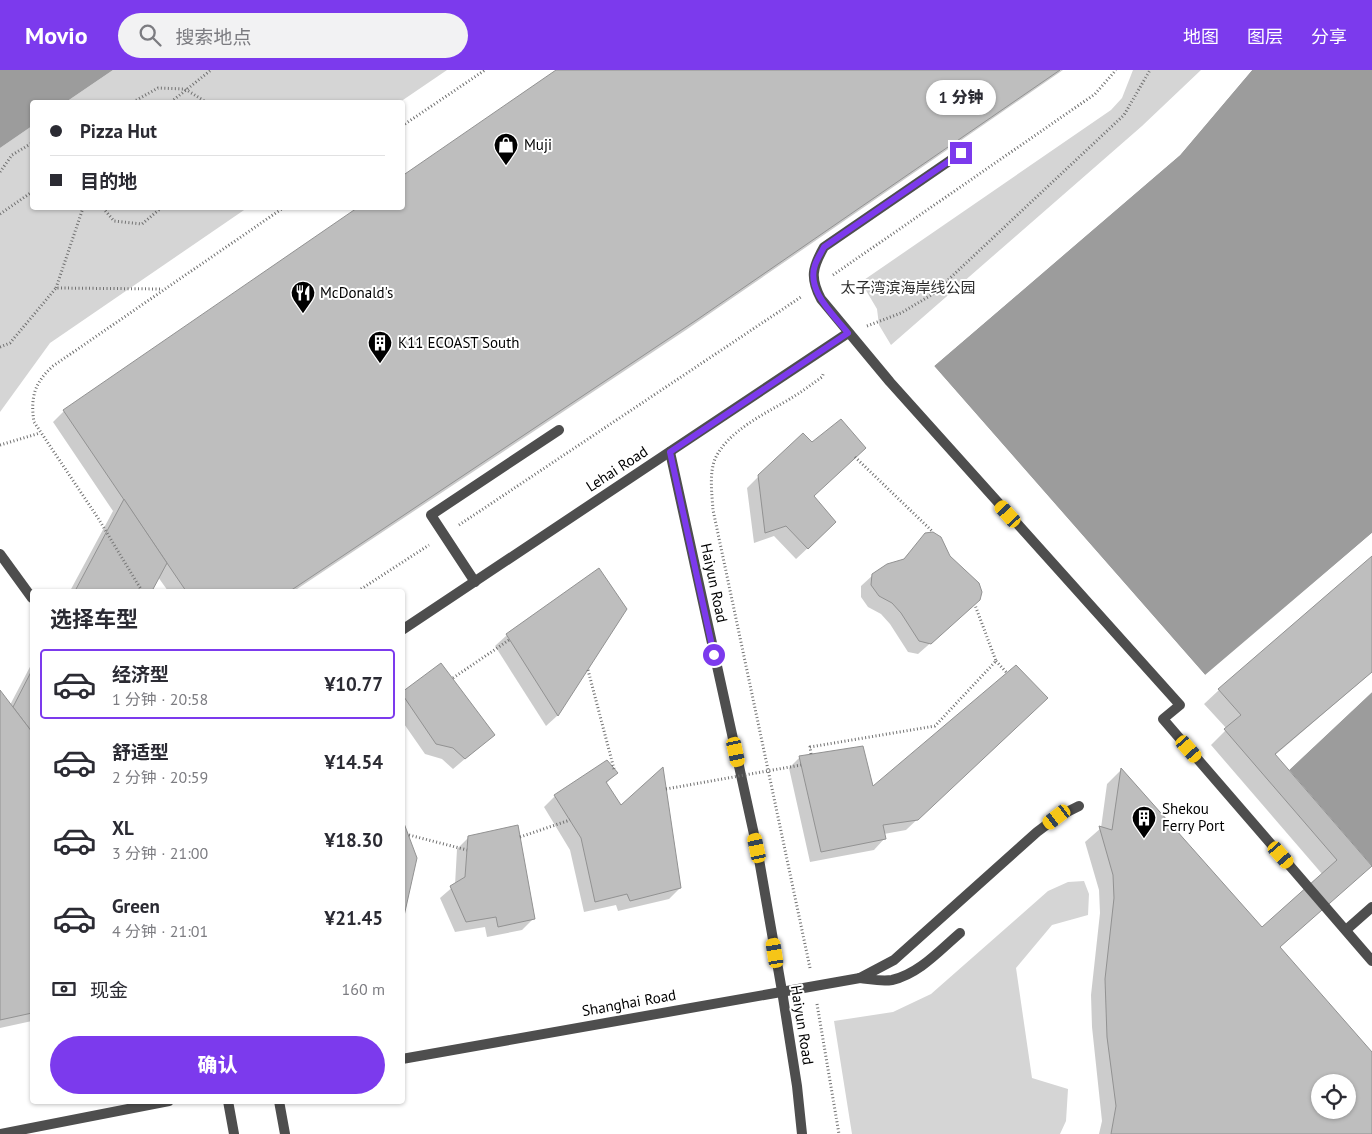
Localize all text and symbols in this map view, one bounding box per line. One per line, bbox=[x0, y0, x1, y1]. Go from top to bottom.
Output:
search box bbox=[118, 13, 468, 58]
text: Movio bbox=[25, 20, 88, 51]
icon: search bbox=[136, 21, 164, 49]
text: 搜索地点 bbox=[176, 25, 252, 49]
text: 地图 bbox=[1183, 25, 1219, 48]
text: 图层 bbox=[1247, 25, 1283, 48]
text: 分享 bbox=[1311, 25, 1347, 48]
callout: 1 分钟 bbox=[926, 81, 996, 116]
text: 1 分钟 bbox=[938, 87, 984, 107]
text: Pizza Hut bbox=[80, 119, 157, 143]
shop icon: Muji bbox=[493, 132, 519, 166]
place label: Muji bbox=[524, 135, 552, 154]
route end bbox=[950, 142, 972, 164]
text: 目的地 bbox=[80, 169, 137, 193]
park label: 太子湾滨海岸线公园 bbox=[840, 278, 976, 297]
restaurant icon: McDonald's bbox=[290, 280, 316, 314]
place label: McDonald's bbox=[320, 283, 393, 302]
building icon: K11 ECOAST South bbox=[367, 330, 393, 364]
place label: K11 ECOAST South bbox=[398, 333, 519, 352]
street label: Lehai Road bbox=[582, 442, 651, 496]
car bbox=[992, 498, 1023, 530]
street label: Haiyun Road bbox=[697, 542, 732, 624]
text: 选择车型 bbox=[50, 605, 138, 633]
route start bbox=[703, 644, 725, 666]
icon: car bbox=[52, 662, 97, 707]
text: 经济型 bbox=[112, 662, 169, 686]
text: ¥10.77 bbox=[324, 672, 383, 696]
text: 1 分钟 · 20:58 bbox=[112, 689, 208, 709]
car bbox=[1173, 733, 1204, 765]
car bbox=[725, 736, 746, 768]
icon: car bbox=[52, 740, 97, 785]
text: 舒适型 bbox=[112, 740, 169, 764]
text: ¥14.54 bbox=[324, 750, 383, 774]
text: 2 分钟 · 20:59 bbox=[112, 767, 208, 787]
place label: Shekou Ferry Port bbox=[1162, 799, 1225, 835]
car bbox=[1040, 802, 1073, 832]
building icon: Shekou Ferry Port bbox=[1131, 805, 1157, 839]
text: XL bbox=[112, 816, 134, 840]
icon: car bbox=[52, 818, 97, 863]
text: ¥18.30 bbox=[324, 828, 383, 852]
car bbox=[746, 832, 767, 864]
car bbox=[1265, 839, 1296, 871]
text: 3 分钟 · 21:00 bbox=[112, 843, 208, 863]
text: Green bbox=[112, 894, 160, 918]
icon: car bbox=[52, 896, 97, 941]
text: ¥21.45 bbox=[324, 906, 383, 930]
text: 4 分钟 · 21:01 bbox=[112, 921, 208, 941]
car bbox=[765, 937, 784, 969]
icon: cash bbox=[50, 975, 78, 1003]
text: 现金 bbox=[90, 978, 128, 1002]
text: 160 m bbox=[342, 979, 385, 999]
street label: Haiyun Road bbox=[787, 984, 818, 1066]
street label: Shanghai Road bbox=[580, 985, 677, 1020]
button: 确认 bbox=[50, 1036, 385, 1094]
map controls bbox=[1311, 1074, 1356, 1119]
button: locate bbox=[1311, 1074, 1356, 1119]

